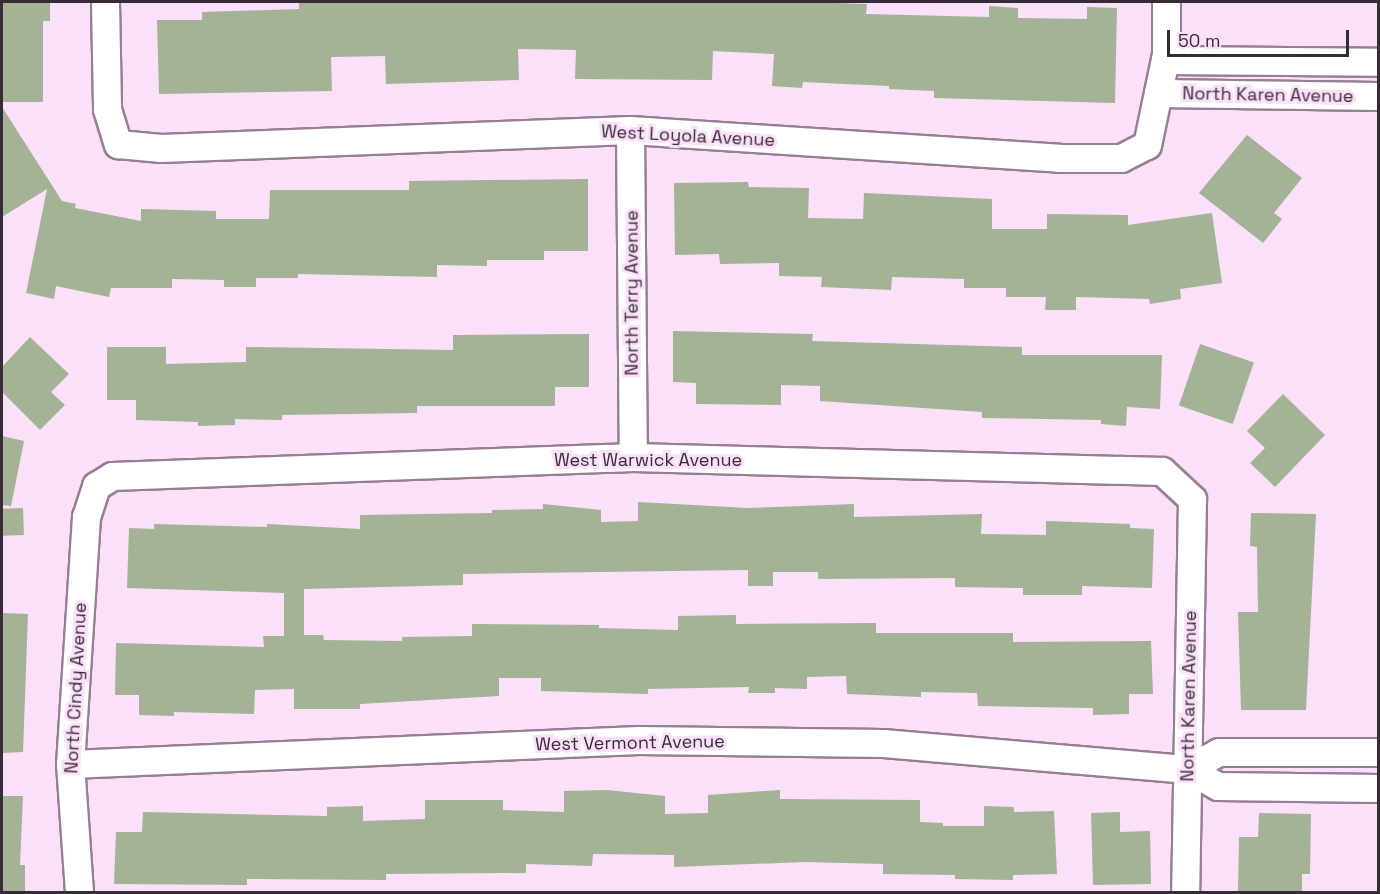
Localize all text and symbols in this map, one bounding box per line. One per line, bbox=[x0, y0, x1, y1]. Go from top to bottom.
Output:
scale bar bbox=[1170, 18, 1352, 56]
text: 50 m bbox=[1178, 29, 1220, 52]
street label: North Karen Avenue bbox=[1182, 83, 1354, 107]
street label: West Loyola Avenue bbox=[600, 121, 776, 151]
street label: North Terry Avenue bbox=[621, 210, 643, 376]
street label: West Warwick Avenue bbox=[554, 449, 742, 471]
street label: North Cindy Avenue bbox=[61, 602, 91, 774]
street label: North Karen Avenue bbox=[1177, 610, 1201, 782]
street label: West Vermont Avenue bbox=[535, 731, 725, 755]

